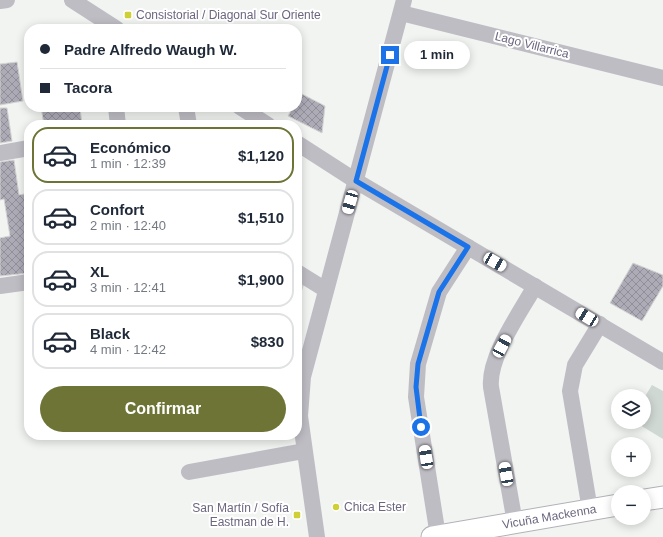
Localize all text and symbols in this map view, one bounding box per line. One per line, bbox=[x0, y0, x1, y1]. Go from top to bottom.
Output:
place label: Consistorial / Diagonal Sur Oriente bbox=[136, 8, 321, 22]
marker: Consistorial / Diagonal Sur Oriente bbox=[123, 10, 133, 20]
street label: Lago Villarrica bbox=[494, 29, 571, 61]
text: Padre Alfredo Waugh W. bbox=[64, 41, 237, 58]
callout: 1 min bbox=[404, 41, 470, 69]
route end bbox=[381, 46, 399, 64]
text: 1 min bbox=[420, 47, 454, 62]
text: Tacora bbox=[64, 79, 112, 96]
icon: car bbox=[42, 137, 78, 173]
text: Económico bbox=[90, 139, 171, 156]
text: $1,120 bbox=[238, 147, 284, 164]
text: 1 min · 12:39 bbox=[90, 156, 166, 171]
car bbox=[341, 189, 359, 215]
icon: car bbox=[42, 199, 78, 235]
text: Confort bbox=[90, 201, 144, 218]
text: $1,510 bbox=[238, 209, 284, 226]
text: 2 min · 12:40 bbox=[90, 218, 166, 233]
car bbox=[482, 251, 508, 273]
icon: car bbox=[42, 261, 78, 297]
text: XL bbox=[90, 263, 109, 280]
text: $1,900 bbox=[238, 271, 284, 288]
text: 3 min · 12:41 bbox=[90, 280, 166, 295]
car bbox=[574, 306, 600, 328]
icon: car bbox=[42, 323, 78, 359]
text: Black bbox=[90, 325, 130, 342]
text: $830 bbox=[251, 333, 284, 350]
car bbox=[491, 333, 513, 359]
text: 4 min · 12:42 bbox=[90, 342, 166, 357]
button: Confirmar bbox=[40, 386, 286, 432]
map controls bbox=[611, 389, 651, 525]
button: layers bbox=[611, 389, 651, 429]
route start bbox=[412, 418, 430, 436]
button: + bbox=[611, 437, 651, 477]
car bbox=[418, 444, 434, 470]
car bbox=[498, 461, 514, 487]
button: − bbox=[611, 485, 651, 525]
place label: Chica Ester bbox=[344, 500, 406, 514]
place label: San Martín / Sofía Eastman de H. bbox=[192, 501, 289, 529]
marker: Chica Ester bbox=[331, 502, 341, 512]
street label: Vicuña Mackenna bbox=[501, 502, 598, 532]
marker: San Martín / Sofía Eastman de H. bbox=[292, 510, 302, 520]

